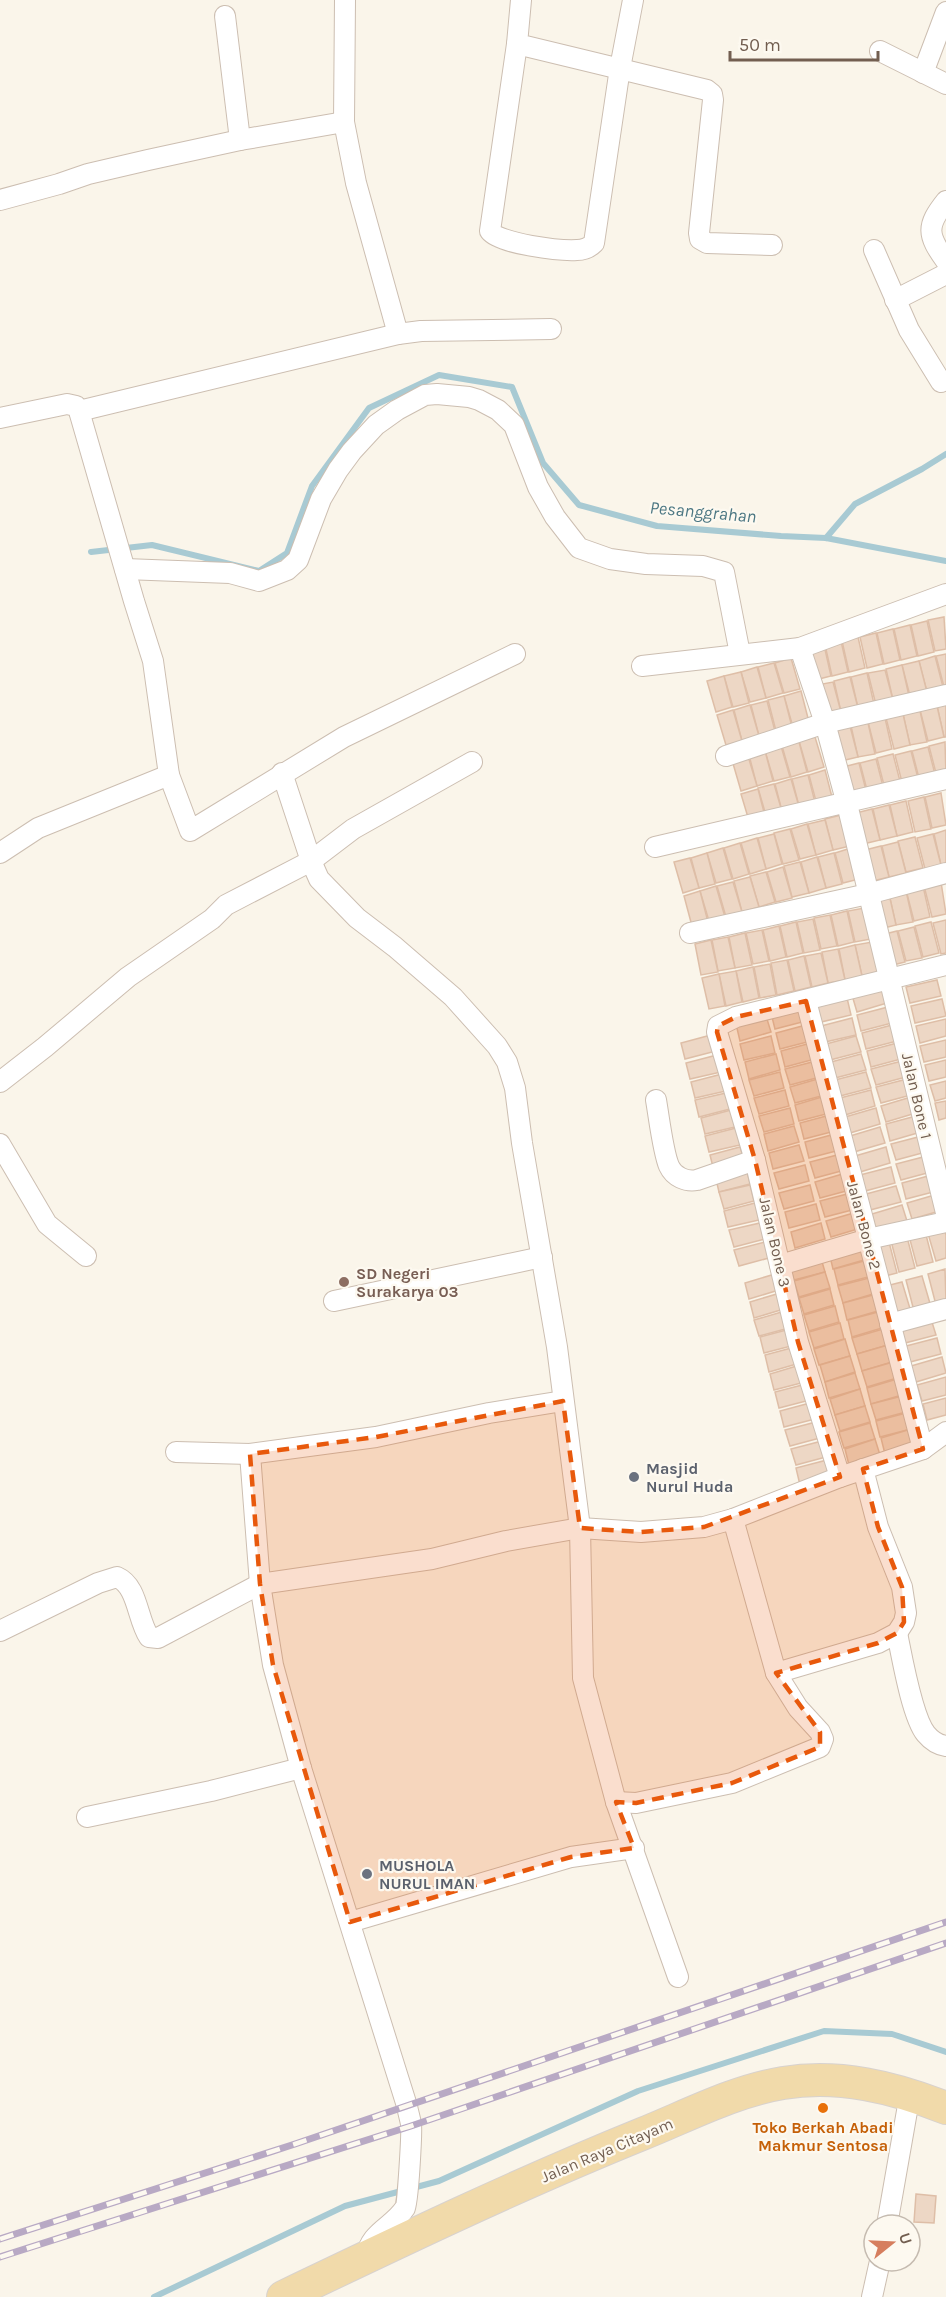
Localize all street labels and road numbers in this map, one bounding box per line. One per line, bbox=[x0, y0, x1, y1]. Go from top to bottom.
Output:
street label: Jalan Bone 1 bbox=[898, 1051, 936, 1141]
street label: Jalan Bone 2 bbox=[843, 1178, 885, 1272]
street label: Jalan Bone 3 bbox=[755, 1195, 795, 1289]
street label: Jalan Raya Citayam bbox=[538, 2114, 676, 2186]

